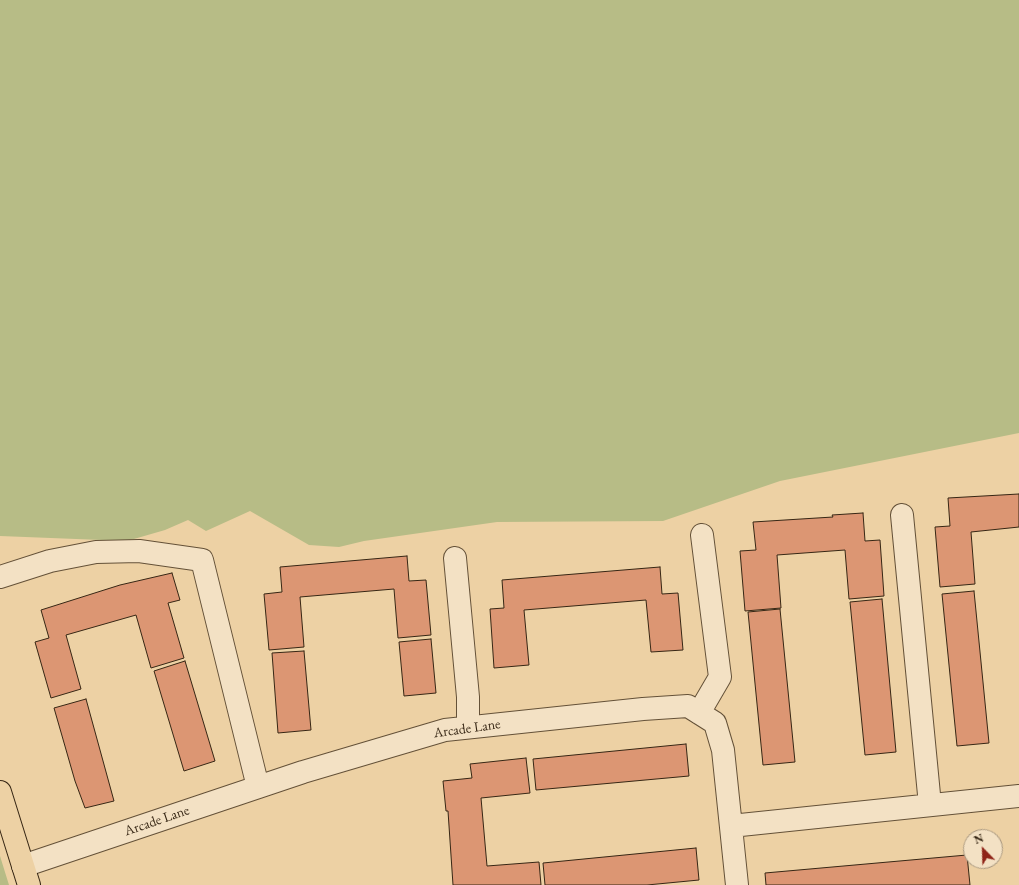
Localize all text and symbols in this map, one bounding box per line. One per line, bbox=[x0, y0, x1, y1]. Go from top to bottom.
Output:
street label: Arcade Lane bbox=[432, 716, 502, 742]
street label: Arcade Lane bbox=[122, 802, 192, 840]
north arrow bbox=[963, 829, 1003, 869]
text: N bbox=[972, 831, 986, 847]

